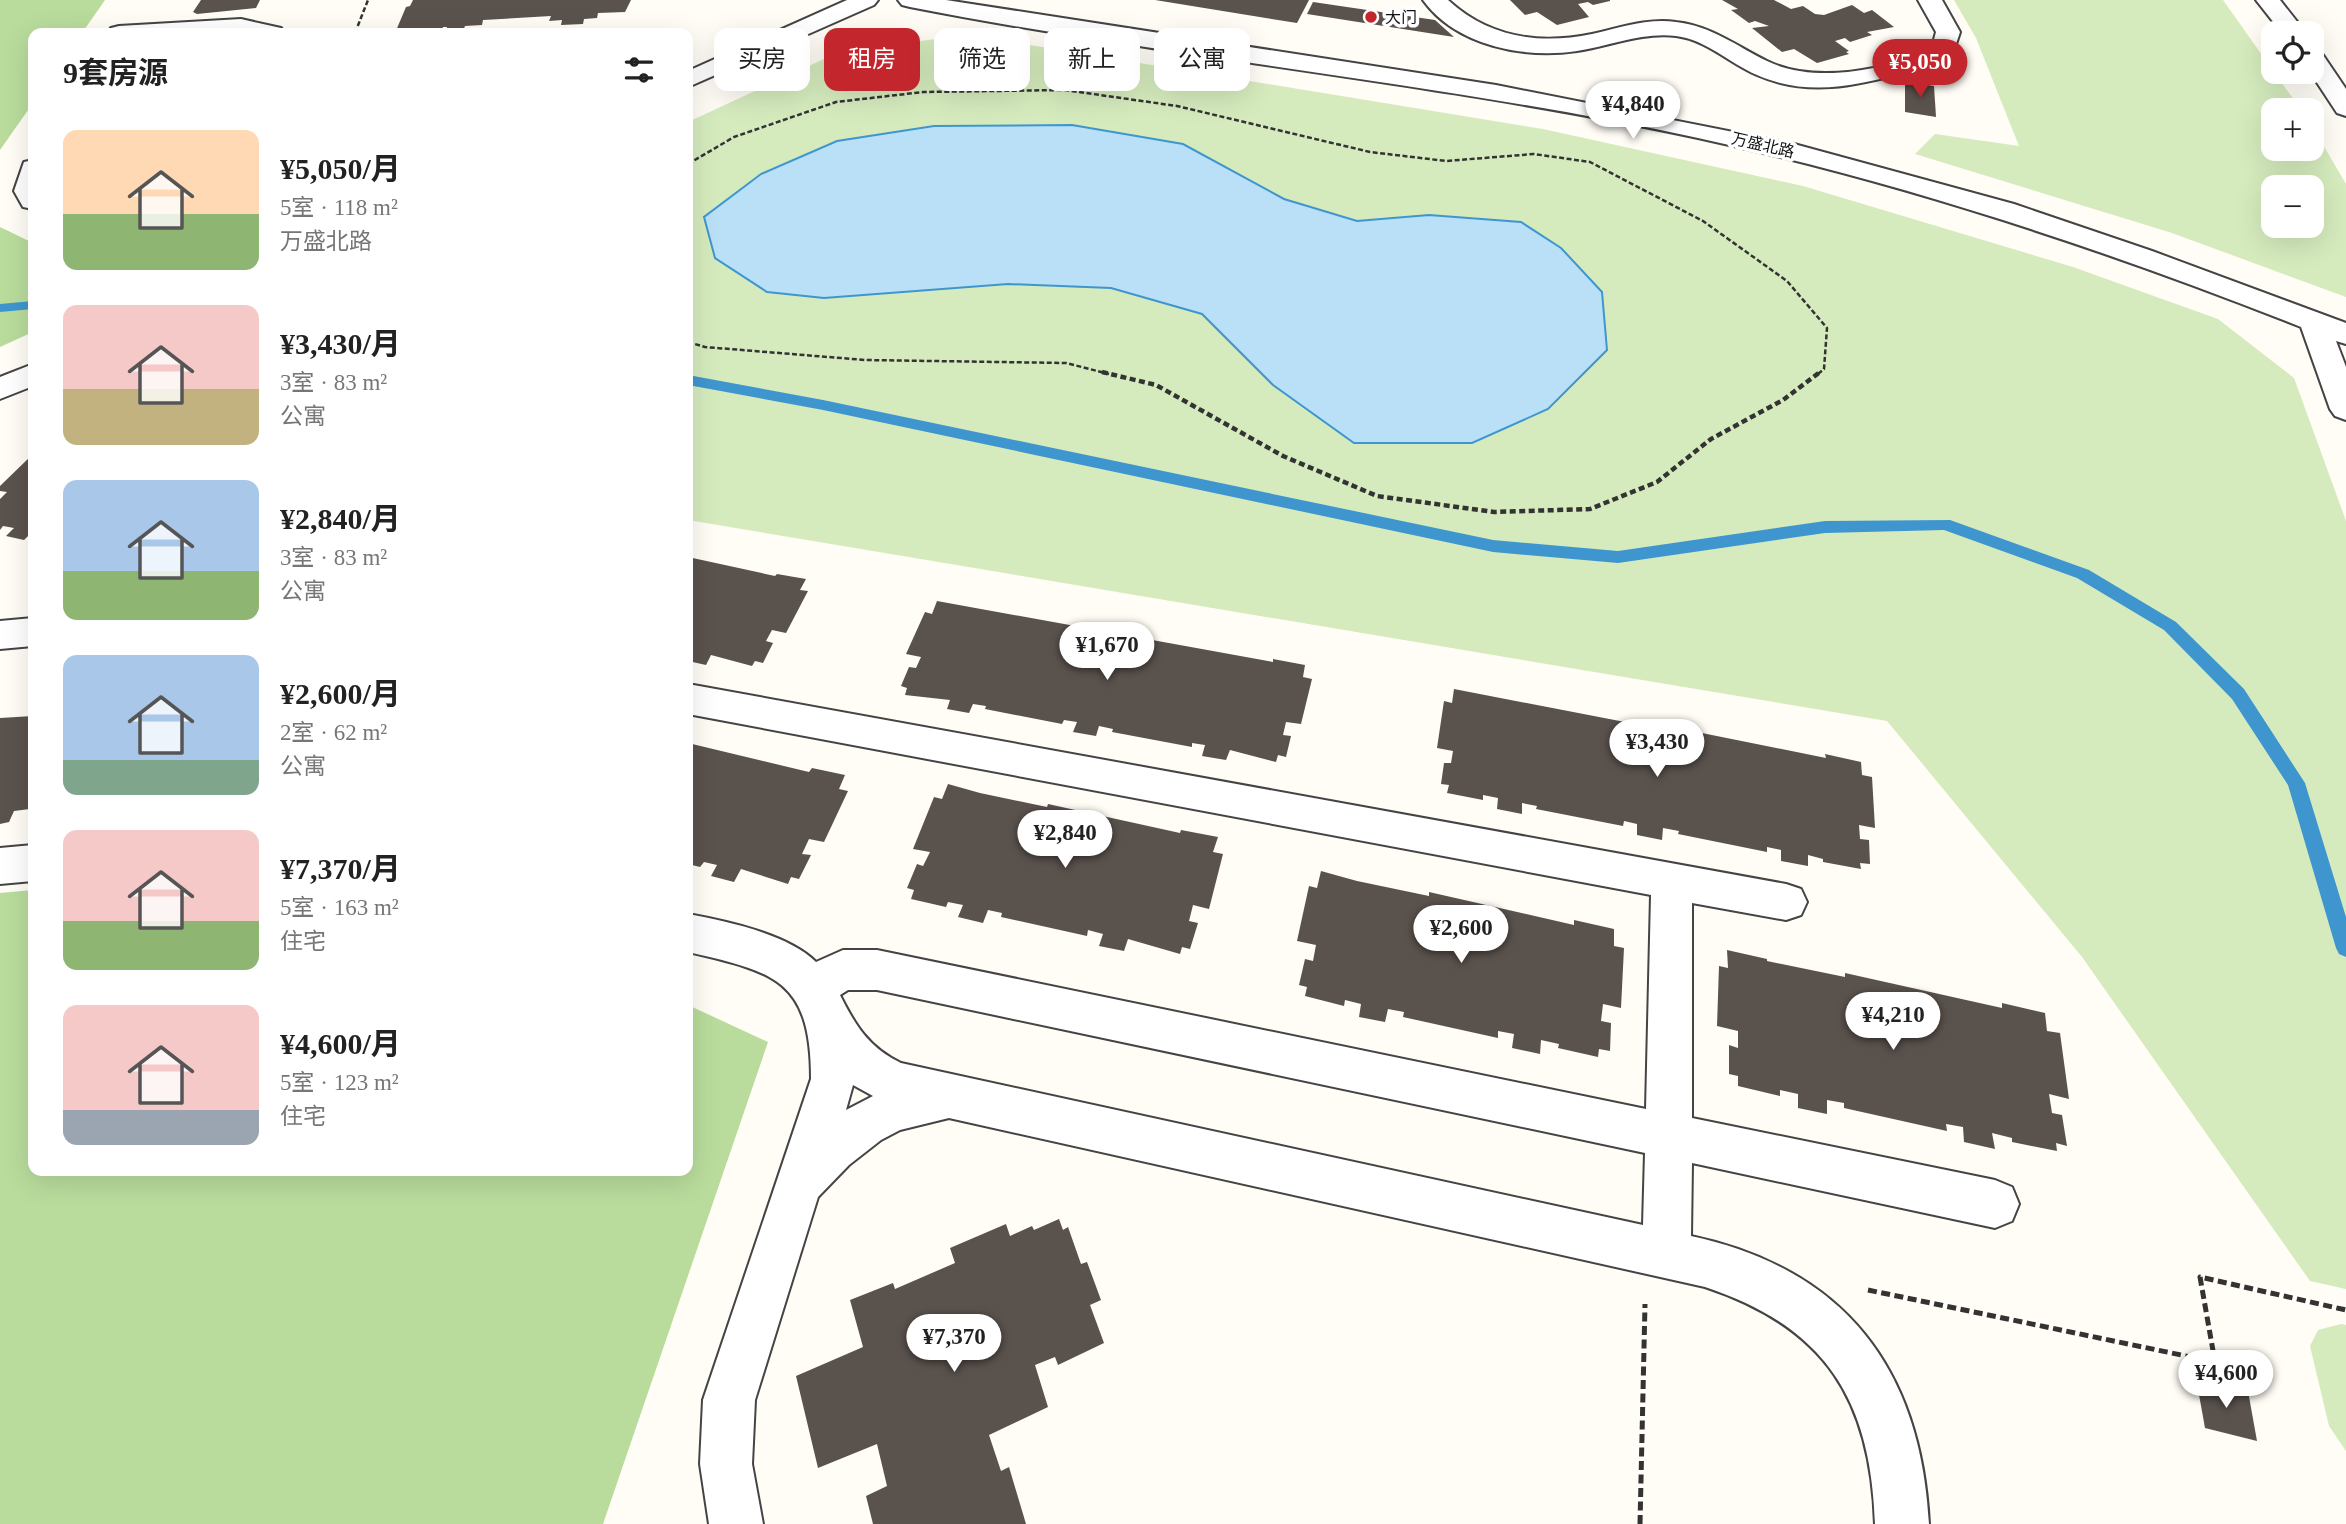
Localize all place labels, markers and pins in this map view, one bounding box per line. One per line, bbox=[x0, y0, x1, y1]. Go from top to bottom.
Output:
marker: 大门 bbox=[1363, 9, 1379, 25]
place label: 大门 bbox=[1385, 9, 1417, 26]
pin: ¥5,050 bbox=[1863, 40, 1977, 99]
pin: ¥4,840 bbox=[1576, 82, 1690, 141]
pin: ¥1,670 bbox=[1050, 622, 1164, 682]
pin: ¥3,430 bbox=[1600, 720, 1714, 779]
pin: ¥2,840 bbox=[1008, 810, 1122, 870]
pin: ¥2,600 bbox=[1404, 906, 1518, 965]
pin: ¥4,210 bbox=[1836, 992, 1950, 1052]
pin: ¥7,370 bbox=[897, 1314, 1011, 1374]
pin: ¥4,600 bbox=[2169, 1350, 2283, 1410]

